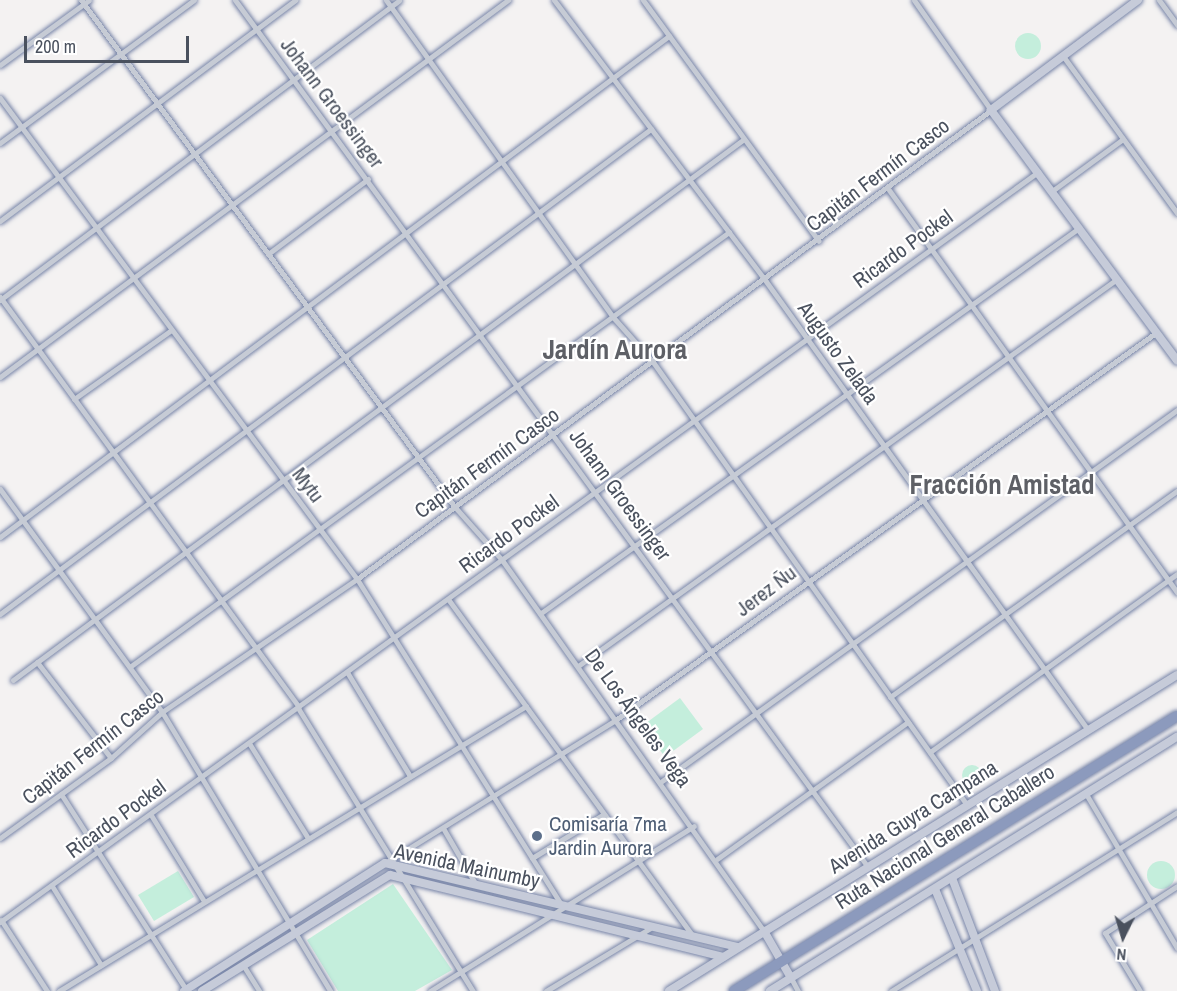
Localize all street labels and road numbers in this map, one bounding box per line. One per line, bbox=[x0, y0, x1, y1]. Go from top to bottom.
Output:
street label: Johann Groessinger bbox=[275, 33, 389, 173]
street label: Capitán Fermín Casco bbox=[802, 113, 954, 237]
street label: Ricardo Pockel bbox=[848, 204, 958, 294]
street label: Augusto Zelada bbox=[792, 297, 884, 409]
street label: Capitán Fermín Casco bbox=[410, 402, 564, 524]
street label: Johann Groessinger bbox=[564, 424, 676, 566]
street label: Mytu bbox=[287, 463, 329, 507]
street label: Ricardo Pockel bbox=[454, 489, 564, 579]
street label: Jerez Ñu bbox=[731, 560, 801, 622]
street label: De Los Ángeles Vega bbox=[579, 644, 697, 792]
street label: Capitán Fermín Casco bbox=[17, 684, 169, 810]
street label: Avenida Guyra Campana bbox=[824, 755, 1002, 879]
street label: Ruta Nacional General Caballero bbox=[831, 759, 1059, 915]
street label: Ricardo Pockel bbox=[61, 774, 171, 864]
street label: Avenida Mainumby bbox=[392, 838, 542, 894]

